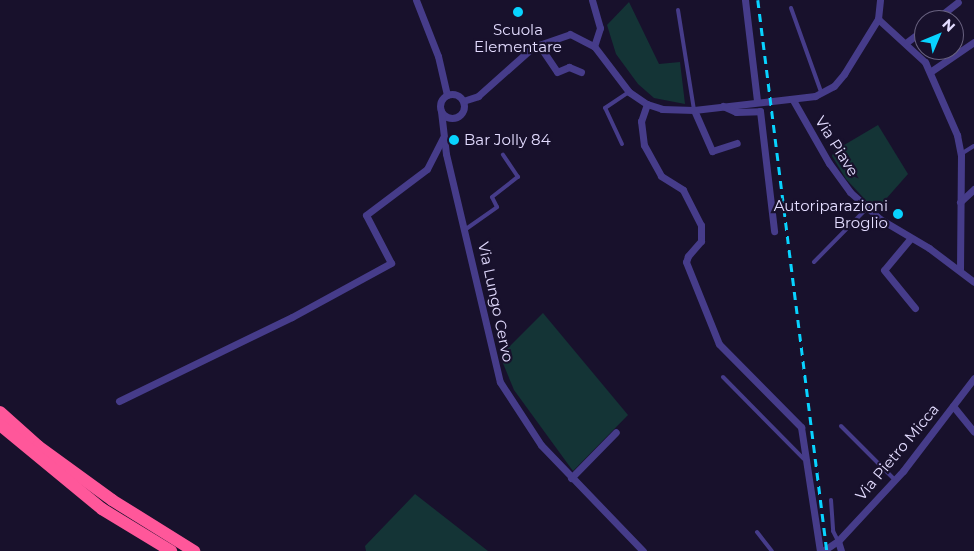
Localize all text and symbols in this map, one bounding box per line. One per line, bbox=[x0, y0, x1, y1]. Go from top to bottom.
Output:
marker: Scuola Elementare bbox=[512, 6, 524, 18]
north arrow bbox=[914, 10, 964, 60]
text: N bbox=[939, 15, 959, 35]
place label: Scuola Elementare bbox=[474, 20, 562, 55]
street label: Via Piave bbox=[811, 113, 863, 179]
place label: Bar Jolly 84 bbox=[464, 131, 551, 149]
marker: Bar Jolly 84 bbox=[448, 134, 460, 146]
place label: Autoriparazioni Broglio bbox=[774, 196, 888, 231]
marker: Autoriparazioni Broglio bbox=[892, 208, 904, 220]
street label: Via Lungo Cervo bbox=[474, 240, 518, 364]
street label: Via Pietro Micca bbox=[852, 400, 942, 504]

